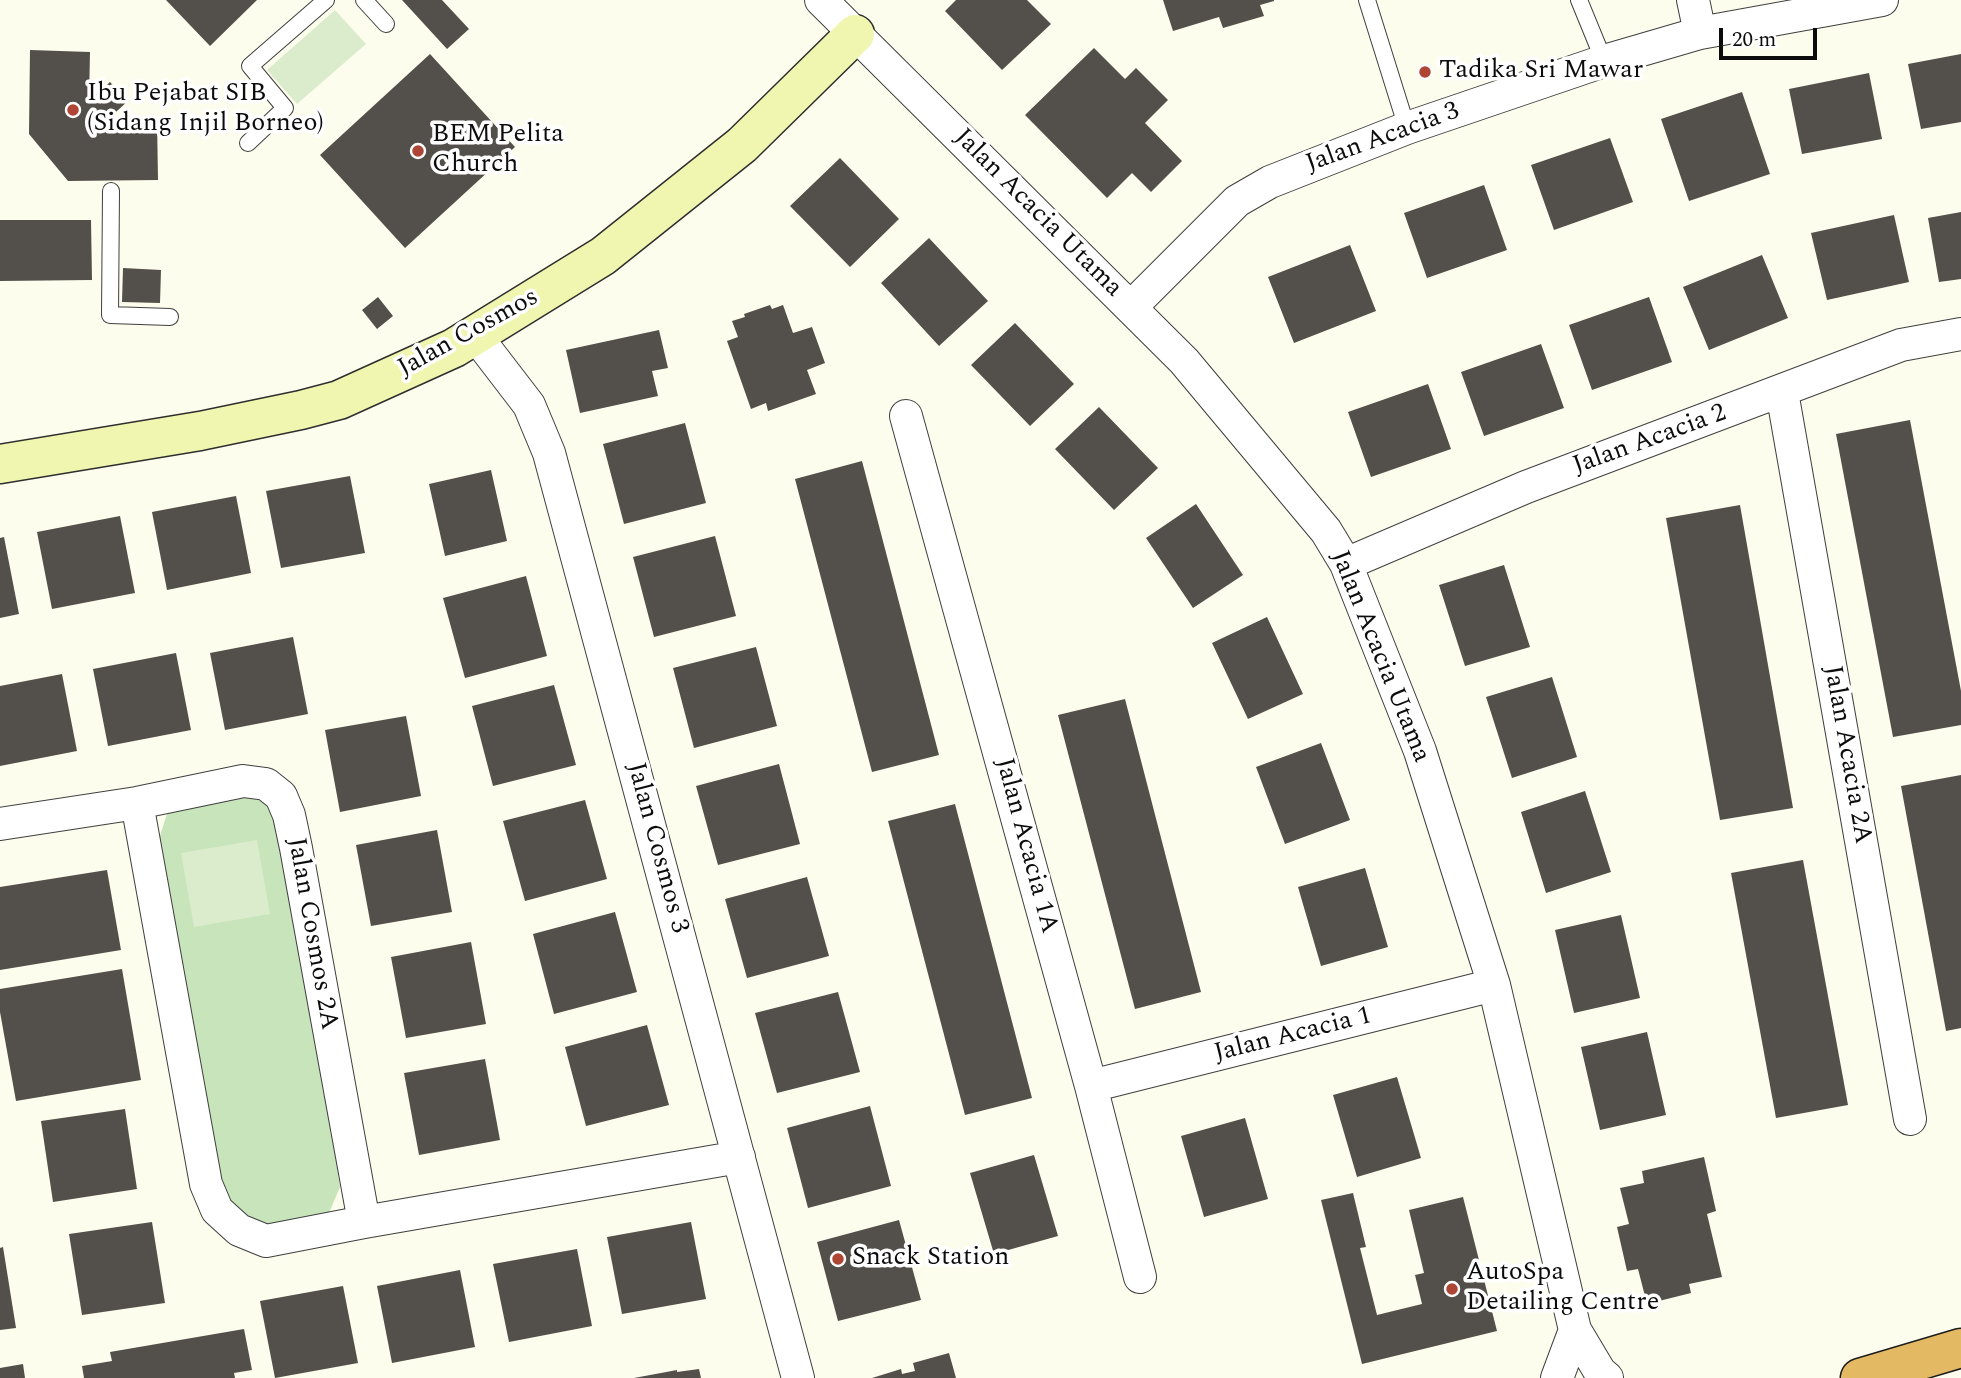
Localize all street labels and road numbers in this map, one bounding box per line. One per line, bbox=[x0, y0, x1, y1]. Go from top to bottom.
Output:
street label: Jalan Acacia 3 bbox=[1302, 97, 1464, 181]
street label: Jalan Acacia Utama bbox=[946, 123, 1128, 305]
street label: Jalan Cosmos bbox=[393, 283, 545, 385]
street label: Jalan Acacia 2 bbox=[1569, 399, 1731, 483]
street label: Jalan Acacia Utama bbox=[1322, 547, 1436, 767]
street label: Jalan Acacia 2A bbox=[1815, 663, 1877, 847]
street label: Jalan Acacia 1A bbox=[987, 755, 1063, 937]
street label: Jalan Cosmos 3 bbox=[618, 759, 694, 937]
street label: Jalan Cosmos 2A bbox=[279, 835, 343, 1033]
street label: Jalan Acacia 1 bbox=[1211, 1001, 1375, 1071]

